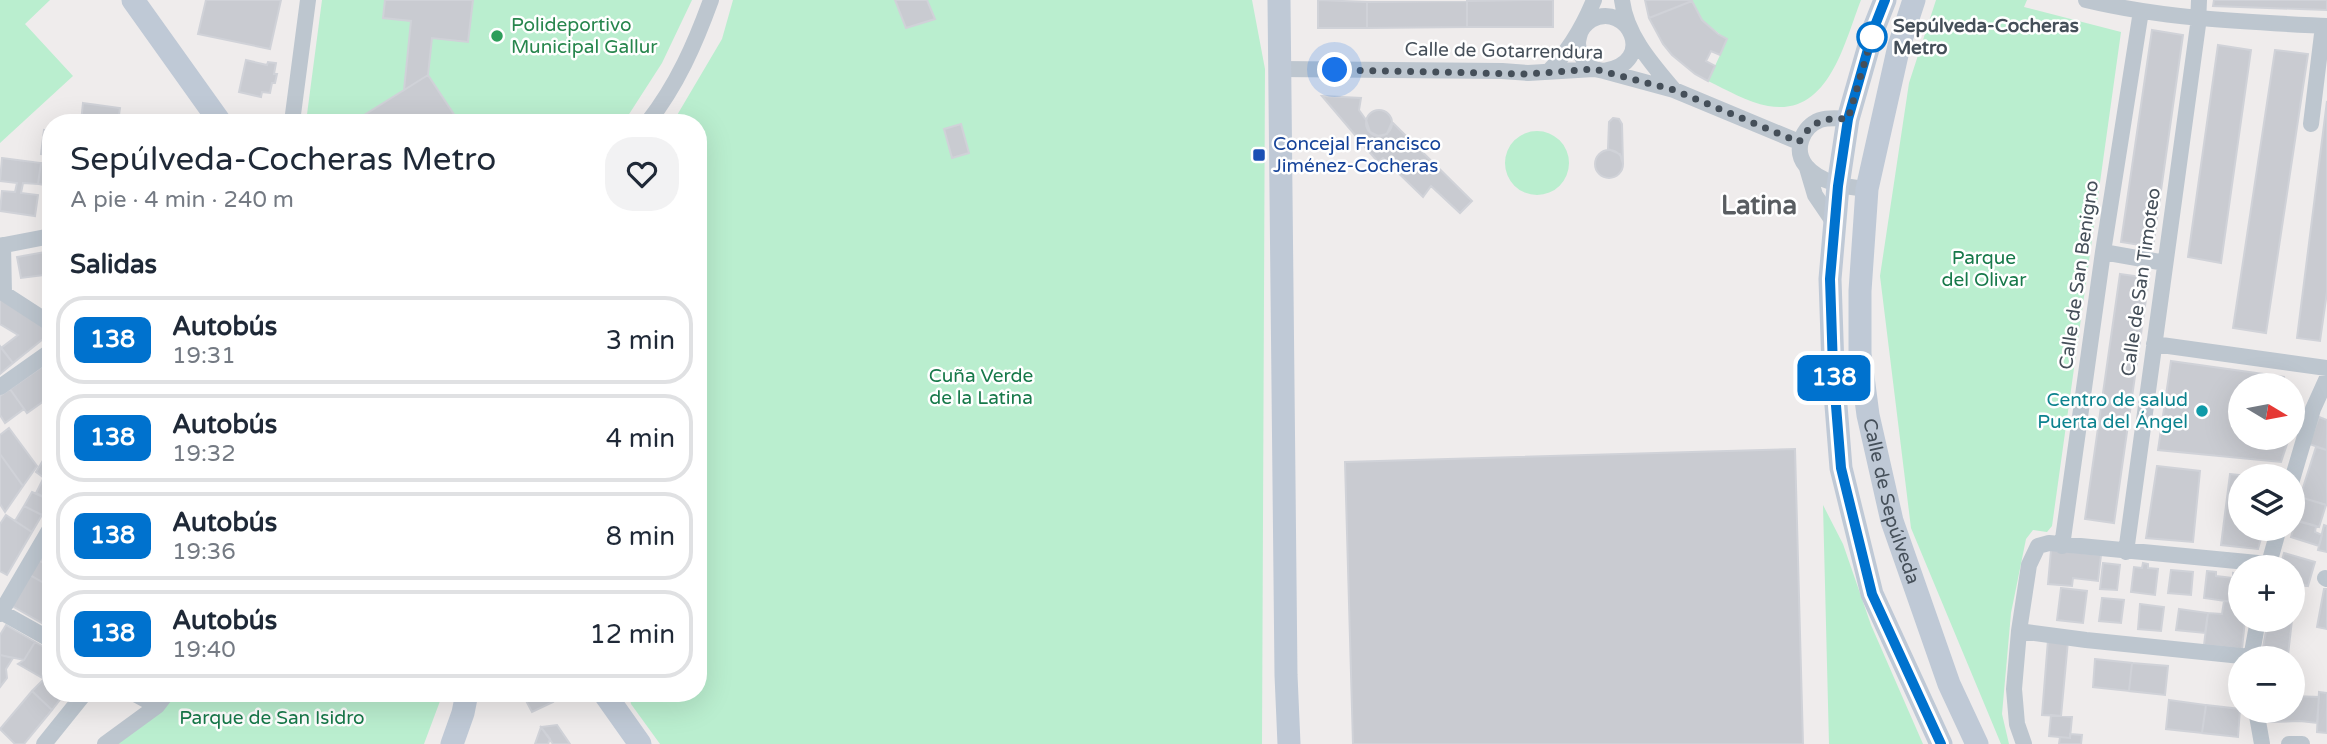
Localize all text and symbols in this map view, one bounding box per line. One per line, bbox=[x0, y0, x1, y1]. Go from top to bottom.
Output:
place label: Polideportivo Municipal Gallur bbox=[511, 14, 658, 58]
place label: Sepúlveda-Cocheras Metro bbox=[1893, 15, 2079, 59]
marker: Sepúlveda-Cocheras Metro bbox=[1857, 22, 1887, 52]
marker: Polideportivo Municipal Gallur bbox=[489, 28, 505, 44]
street label: Calle de Gotarrendura bbox=[1405, 38, 1603, 64]
your location bbox=[1317, 52, 1352, 87]
place label: Concejal Francisco Jiménez-Cocheras bbox=[1273, 133, 1441, 177]
button: heart bbox=[605, 137, 679, 211]
text: Sepúlveda-Cocheras Metro bbox=[70, 140, 496, 179]
marker: Concejal Francisco Jiménez-Cocheras bbox=[1251, 147, 1267, 163]
street label: Calle de San Benigno bbox=[2055, 179, 2103, 371]
text: A pie · 4 min · 240 m bbox=[70, 186, 294, 214]
street label: Calle de San Timoteo bbox=[2117, 186, 2165, 378]
district label: Latina bbox=[1721, 190, 1797, 221]
park label: Parque del Olivar bbox=[1941, 247, 2027, 291]
text: Salidas bbox=[70, 249, 157, 280]
text: Autobús bbox=[172, 311, 277, 342]
text: 138 bbox=[90, 325, 135, 354]
text: 3 min bbox=[606, 325, 675, 356]
text: 19:31 bbox=[172, 342, 236, 370]
line badge: 138 bbox=[1794, 355, 1874, 401]
text: 138 bbox=[1811, 363, 1857, 392]
park label: Cuña Verde de la Latina bbox=[929, 365, 1033, 409]
north arrow bbox=[2228, 373, 2305, 450]
map controls bbox=[2228, 373, 2305, 723]
place label: Centro de salud Puerta del Ángel bbox=[2037, 389, 2188, 433]
marker: Centro de salud Puerta del Ángel bbox=[2194, 403, 2210, 419]
text: Autobús bbox=[172, 409, 277, 440]
street label: Calle de Sepúlveda bbox=[1858, 416, 1924, 587]
text: 138 bbox=[90, 423, 135, 452]
text: 4 min bbox=[606, 423, 675, 454]
text: 19:32 bbox=[172, 440, 236, 468]
button: layers bbox=[2228, 464, 2305, 541]
text: Autobús bbox=[172, 507, 277, 538]
text: 138 bbox=[90, 521, 135, 550]
text: 8 min bbox=[606, 521, 675, 552]
text: 19:36 bbox=[172, 538, 236, 566]
button: + bbox=[2228, 555, 2305, 632]
text: Autobús bbox=[172, 605, 277, 636]
text: 138 bbox=[90, 619, 135, 648]
text: 12 min bbox=[589, 619, 675, 650]
text: 19:40 bbox=[172, 636, 236, 664]
button: − bbox=[2228, 646, 2305, 723]
park label: Parque de San Isidro bbox=[179, 707, 365, 729]

